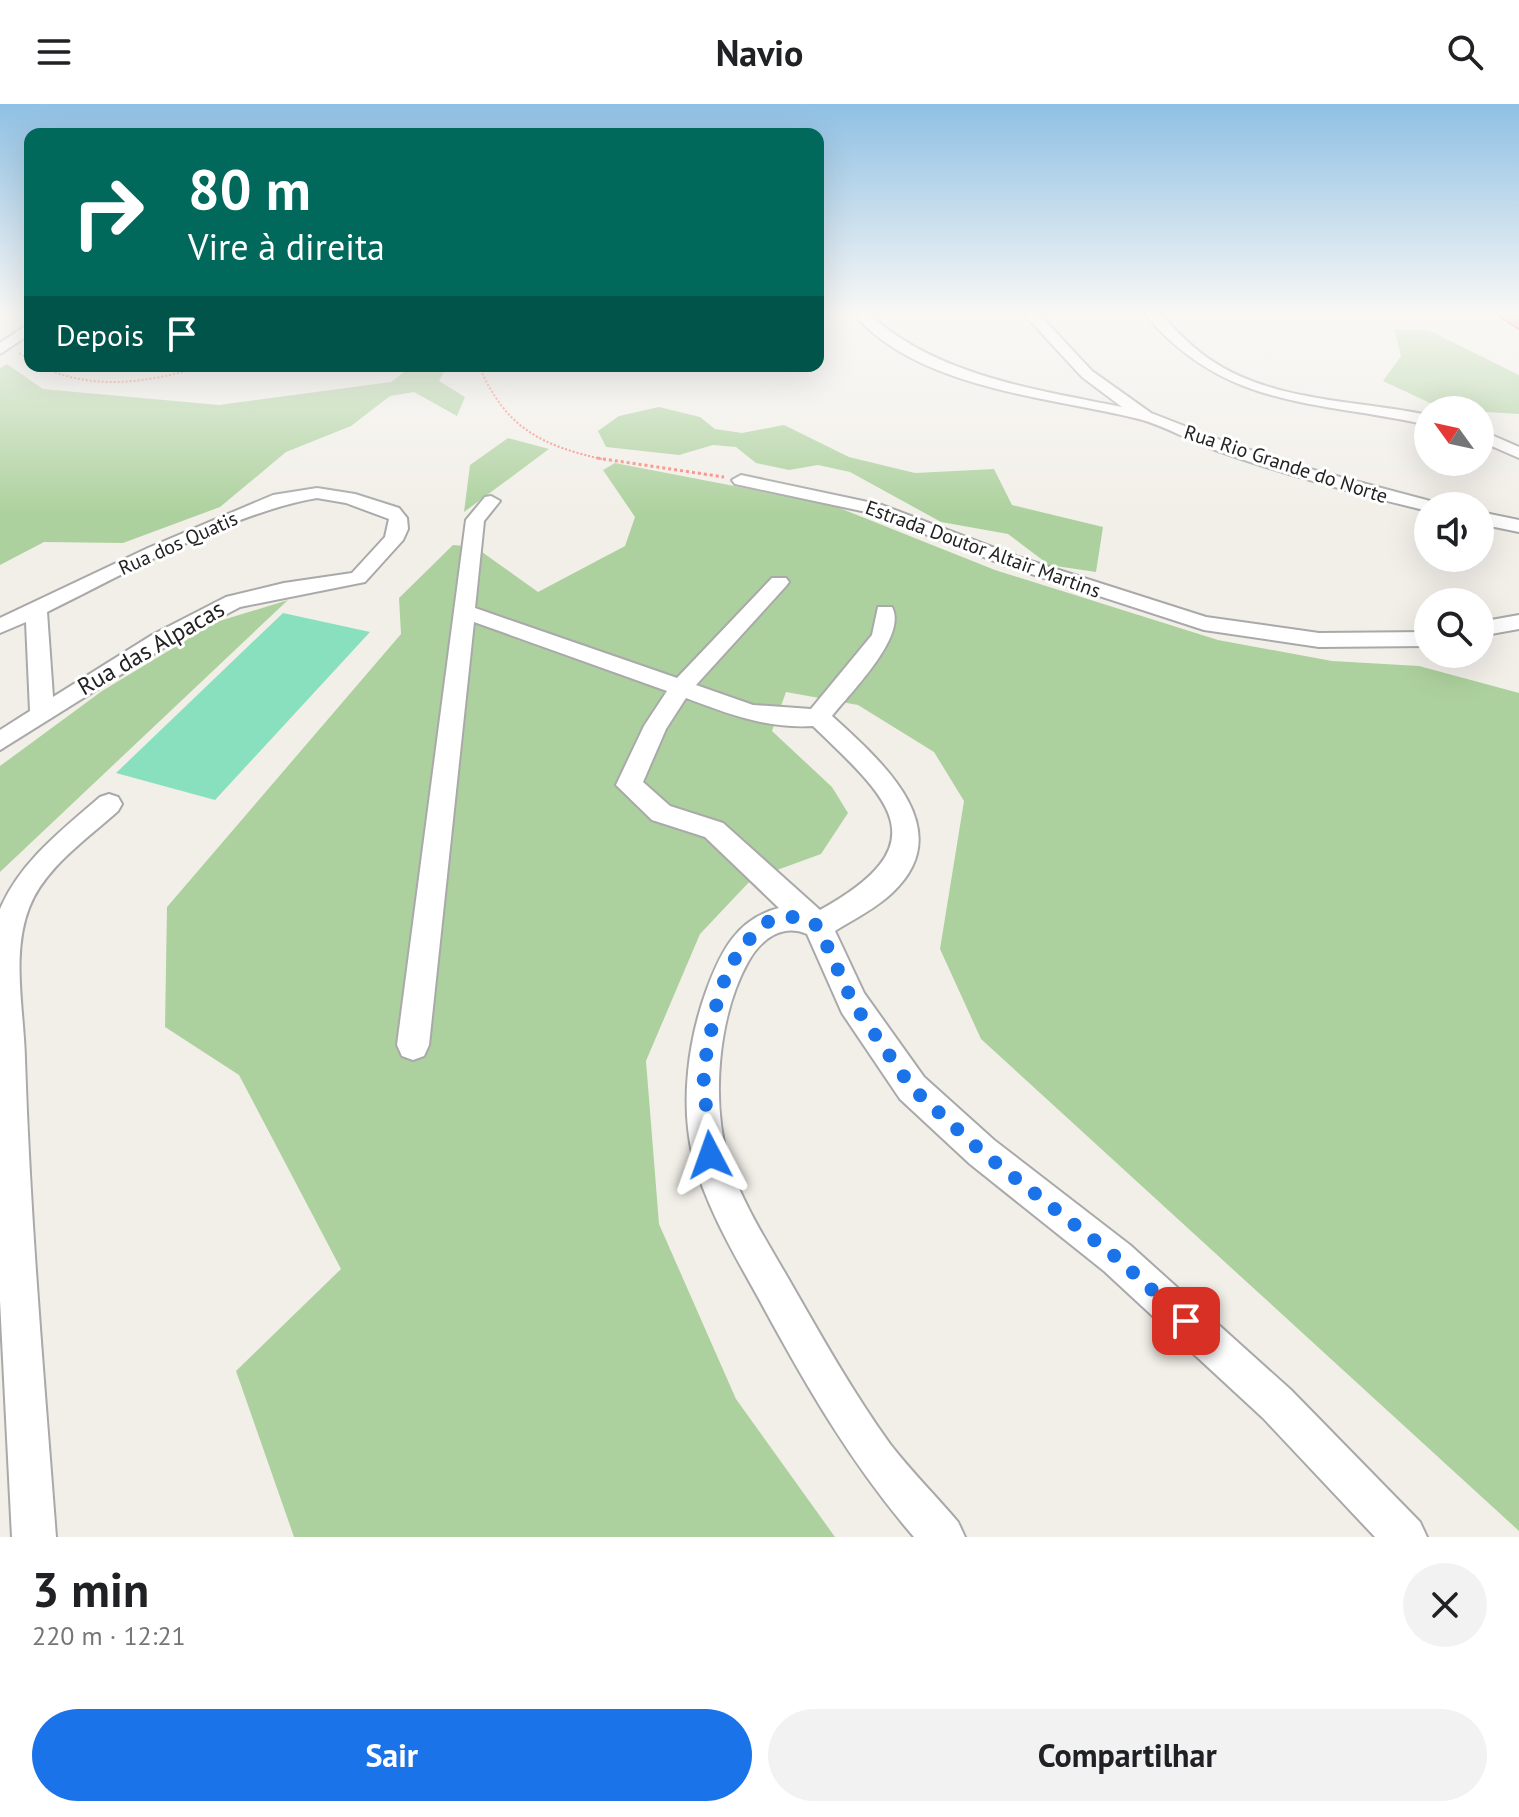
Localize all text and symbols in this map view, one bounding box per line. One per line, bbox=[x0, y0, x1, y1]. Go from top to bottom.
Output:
text: Navio bbox=[716, 29, 803, 76]
icon: menu bbox=[32, 30, 76, 74]
icon: search bbox=[1443, 30, 1487, 74]
text: 80 m bbox=[188, 153, 311, 225]
icon: right bbox=[56, 160, 160, 264]
text: Vire à direita bbox=[188, 223, 385, 270]
icon: arrive bbox=[160, 312, 204, 356]
text: Depois bbox=[56, 315, 144, 354]
north arrow bbox=[1414, 396, 1494, 476]
map controls bbox=[1414, 396, 1494, 668]
street label: Rua Rio Grande do Norte bbox=[1181, 419, 1391, 509]
button: sound bbox=[1414, 492, 1494, 572]
street label: Estrada Doutor Altair Martins bbox=[862, 494, 1104, 604]
street label: Rua dos Quatis bbox=[114, 505, 242, 581]
button: search bbox=[1414, 588, 1494, 668]
street label: Rua das Alpacas bbox=[72, 593, 230, 702]
position arrow bbox=[668, 1113, 752, 1197]
pin bbox=[1152, 1287, 1220, 1355]
icon: arrive bbox=[1164, 1299, 1208, 1343]
text: 3 min bbox=[32, 1558, 149, 1620]
button: close bbox=[1403, 1563, 1487, 1647]
text: 220 m · 12:21 bbox=[32, 1619, 186, 1652]
button: Sair bbox=[32, 1709, 752, 1801]
button: Compartilhar bbox=[768, 1709, 1487, 1801]

